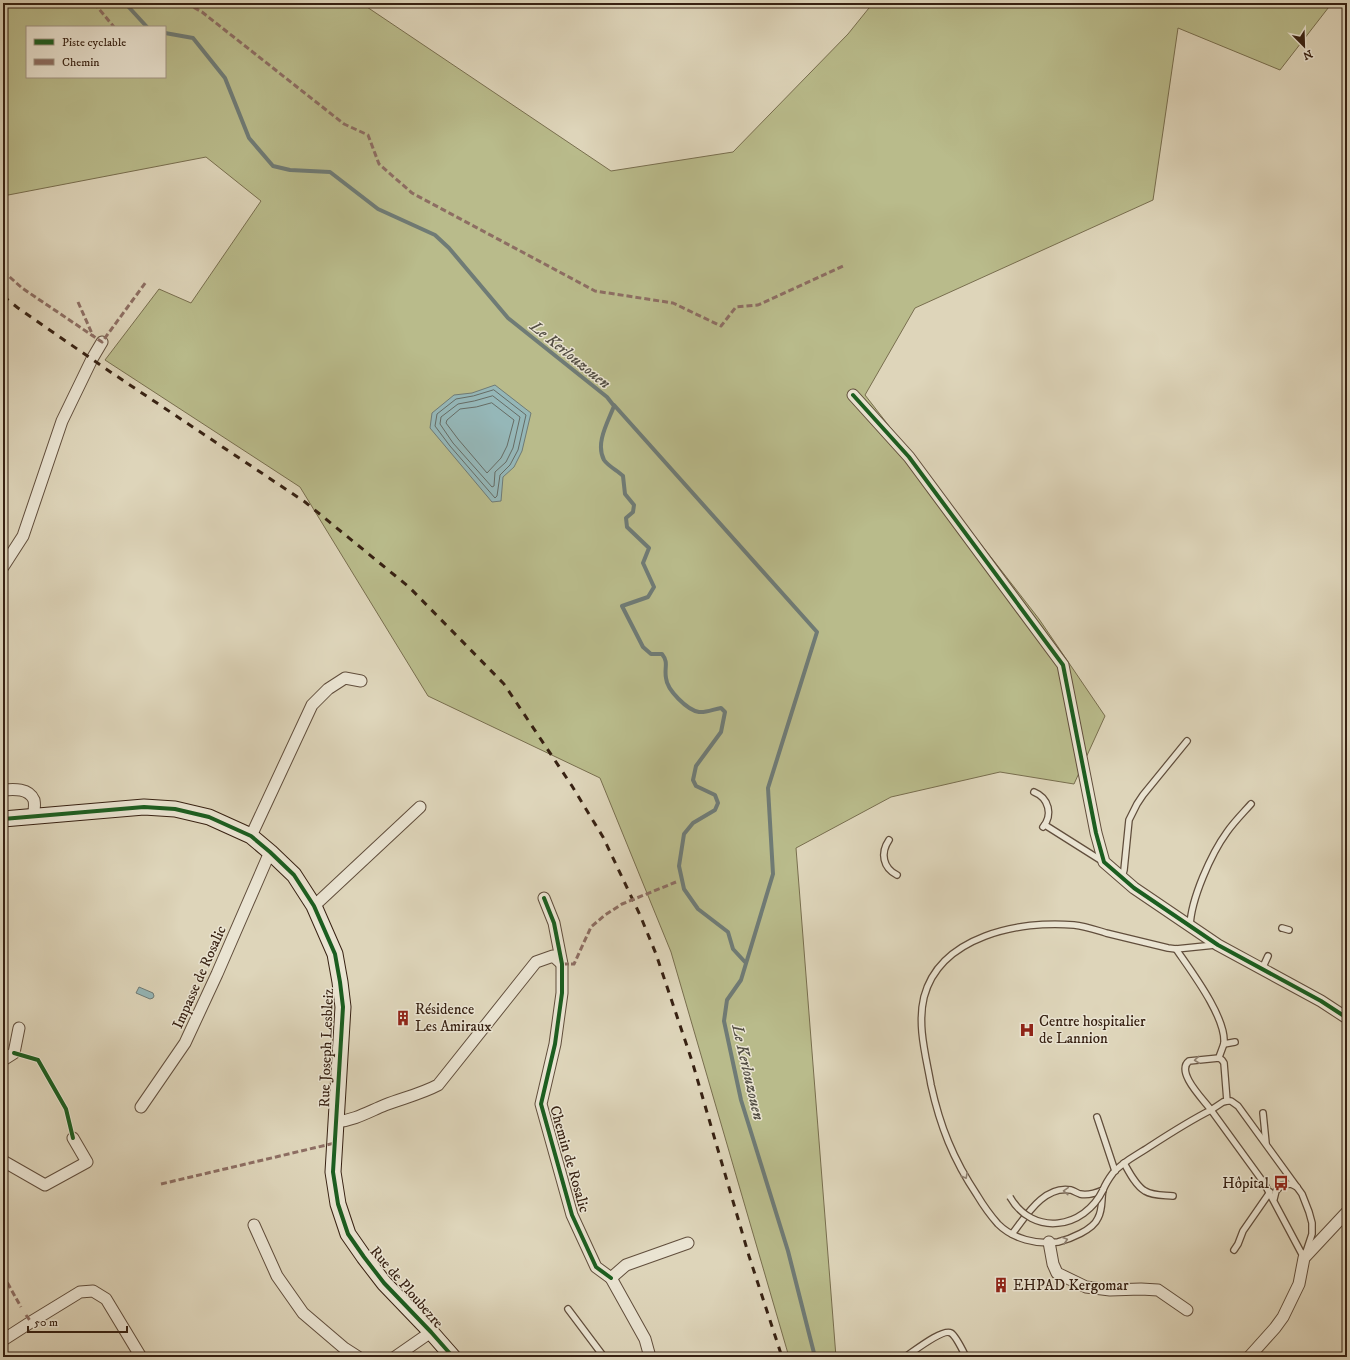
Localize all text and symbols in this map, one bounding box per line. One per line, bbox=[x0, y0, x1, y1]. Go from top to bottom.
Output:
legend bbox=[26, 26, 166, 78]
north arrow bbox=[1284, 26, 1324, 66]
text: Piste cyclable bbox=[62, 35, 126, 50]
text: N bbox=[1301, 46, 1314, 62]
text: Chemin bbox=[62, 55, 100, 70]
water label: Le Kerlouzouen bbox=[525, 316, 615, 393]
street label: Impasse de Rosalic bbox=[168, 922, 231, 1032]
street label: Rue Joseph Lesbleiz bbox=[315, 988, 338, 1108]
place label: Résidence Les Amiraux bbox=[415, 1000, 492, 1036]
building icon: Résidence Les Amiraux bbox=[394, 1009, 412, 1027]
place label: Centre hospitalier de Lannion bbox=[1039, 1012, 1146, 1048]
hospital icon: Centre hospitalier de Lannion bbox=[1018, 1021, 1036, 1039]
water label: Le Kerlouzouen bbox=[727, 1022, 769, 1122]
one-way arrow bbox=[1194, 1055, 1200, 1064]
street label: Chemin de Rosalic bbox=[545, 1103, 594, 1215]
one-way arrow bbox=[960, 1172, 968, 1179]
place label: Hôpital bbox=[1222, 1174, 1269, 1193]
bus stop icon: Hôpital bbox=[1272, 1174, 1290, 1192]
one-way arrow bbox=[1063, 1186, 1069, 1195]
one-way arrow bbox=[1061, 1236, 1068, 1245]
street label: Rue de Ploubezre bbox=[366, 1242, 447, 1332]
building icon: EHPAD Kergomar bbox=[992, 1276, 1010, 1294]
place label: EHPAD Kergomar bbox=[1013, 1276, 1129, 1295]
scale bar bbox=[28, 1308, 127, 1334]
text: 50 m bbox=[34, 1315, 58, 1330]

